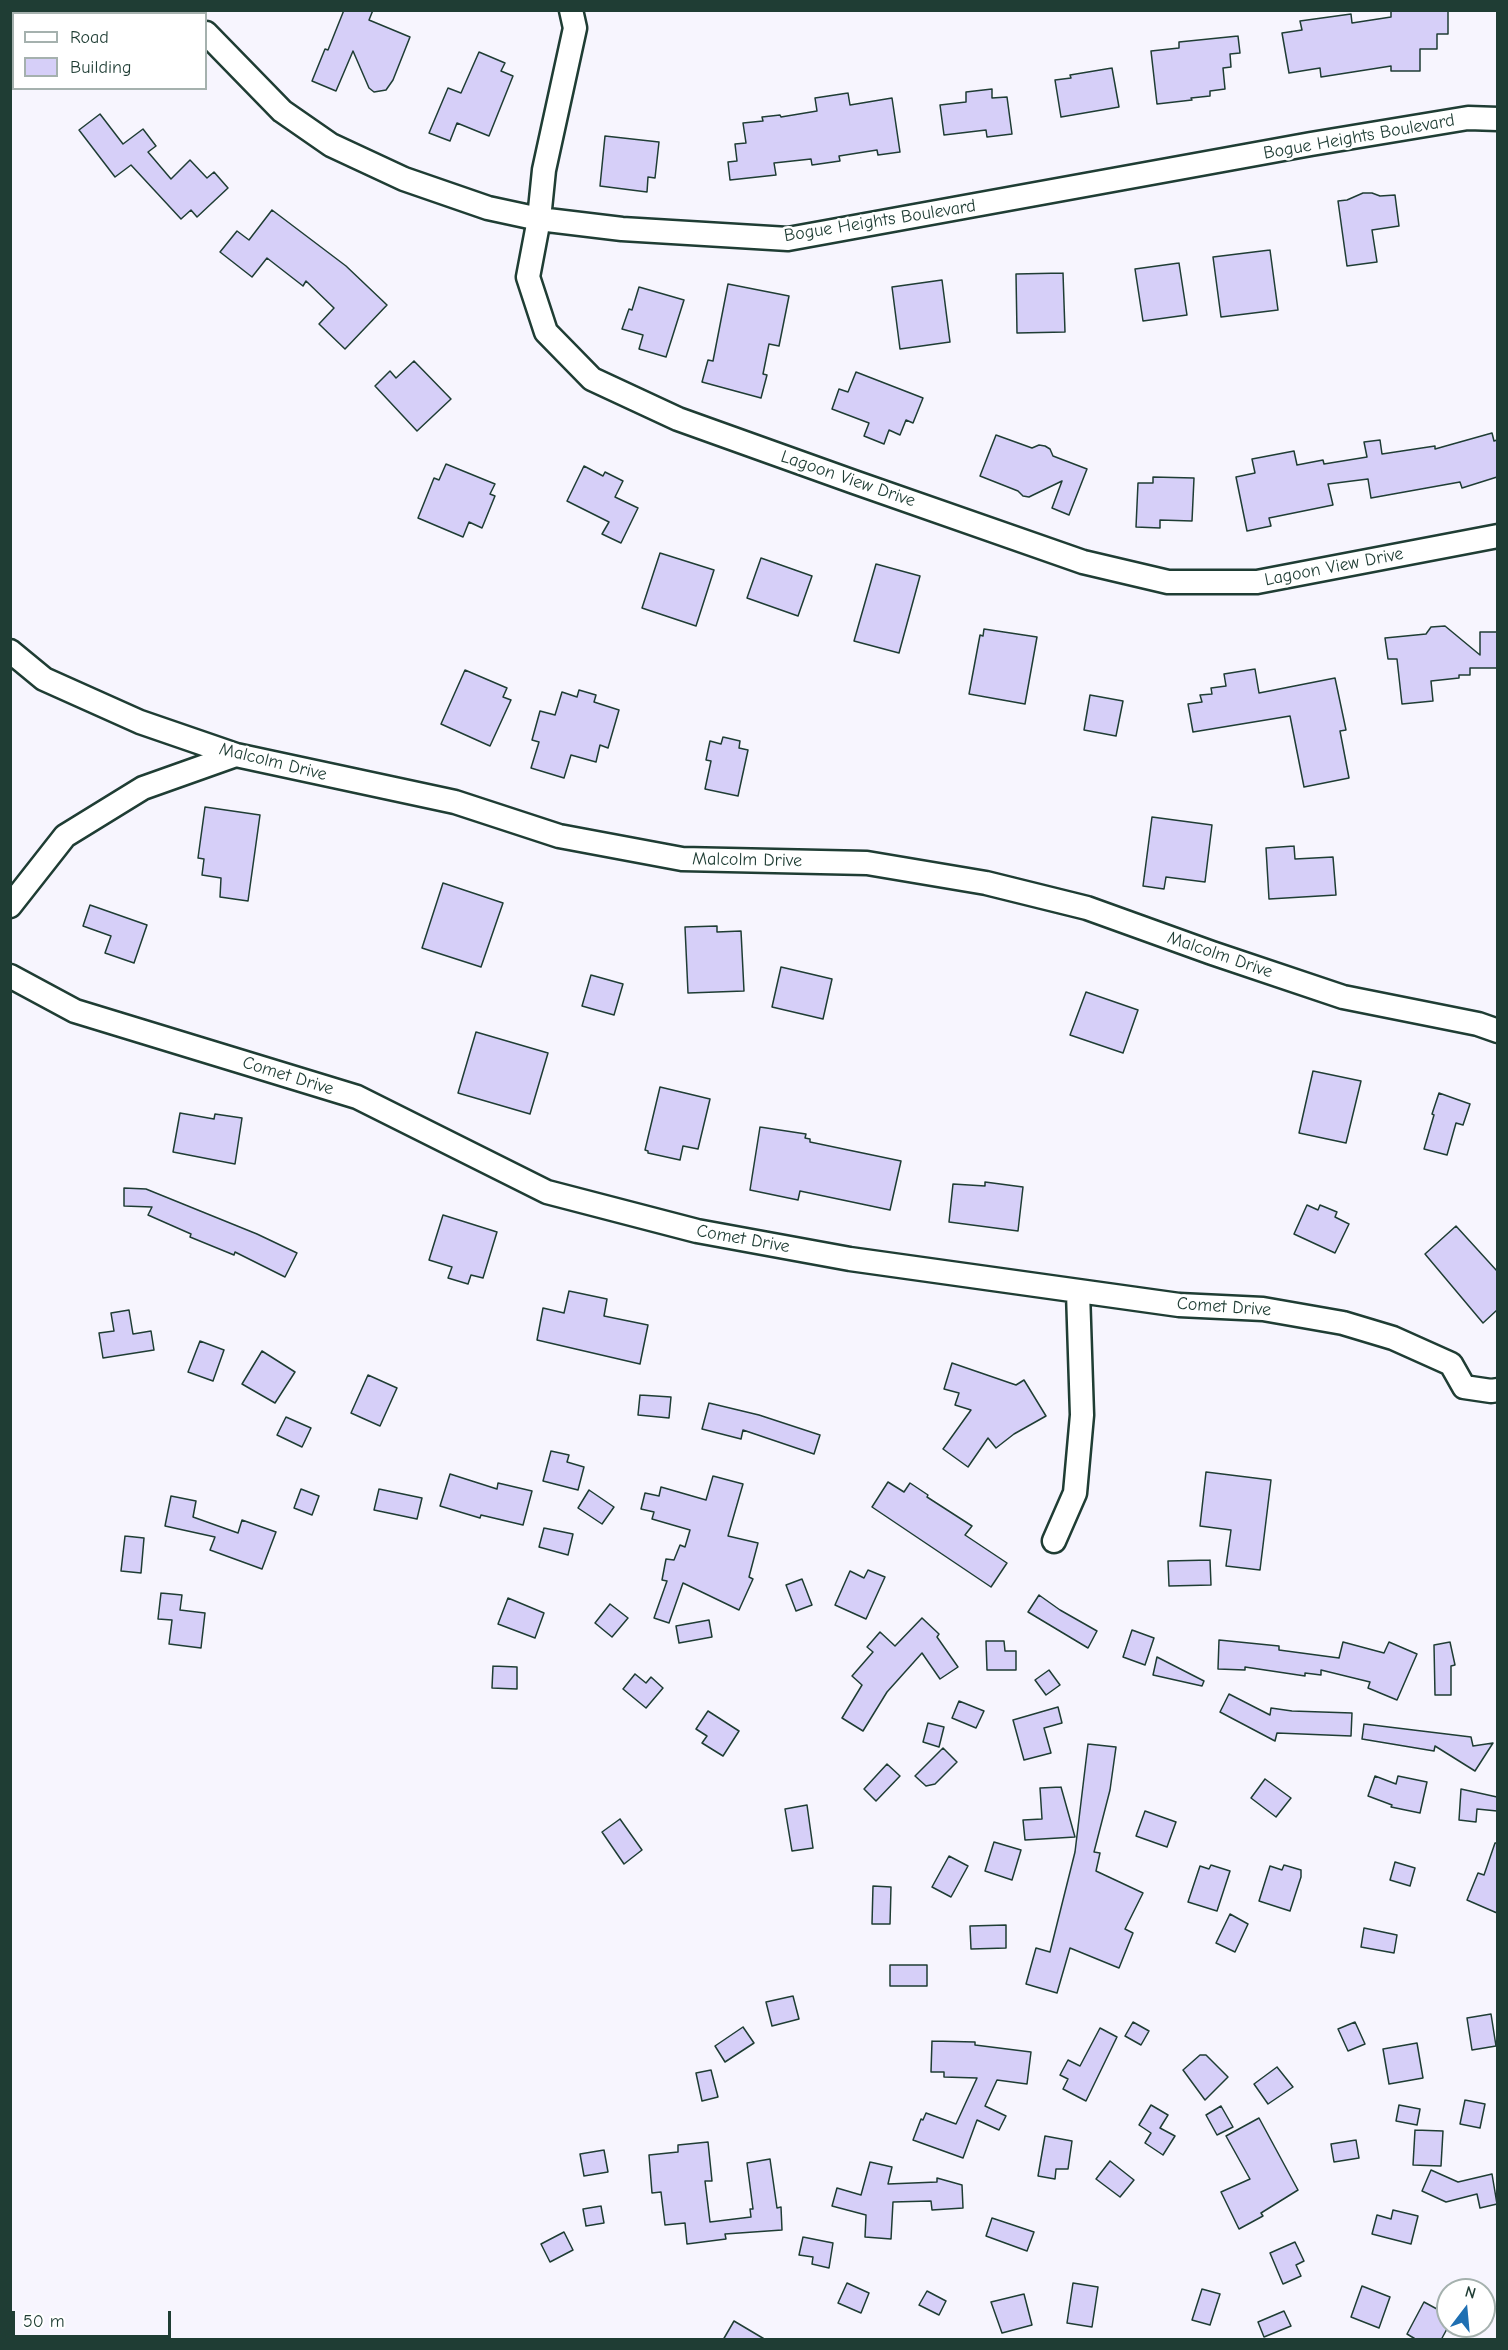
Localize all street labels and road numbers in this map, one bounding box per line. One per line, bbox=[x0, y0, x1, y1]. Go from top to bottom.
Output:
street label: Bogue Heights Boulevard bbox=[1262, 110, 1456, 164]
street label: Bogue Heights Boulevard bbox=[783, 195, 977, 247]
street label: Lagoon View Drive bbox=[778, 446, 918, 512]
street label: Lagoon View Drive bbox=[1263, 543, 1405, 591]
street label: Malcolm Drive bbox=[217, 738, 329, 786]
street label: Malcolm Drive bbox=[692, 848, 802, 872]
street label: Malcolm Drive bbox=[1164, 927, 1276, 983]
street label: Comet Drive bbox=[240, 1052, 336, 1100]
street label: Comet Drive bbox=[695, 1220, 791, 1258]
street label: Comet Drive bbox=[1176, 1293, 1272, 1321]

